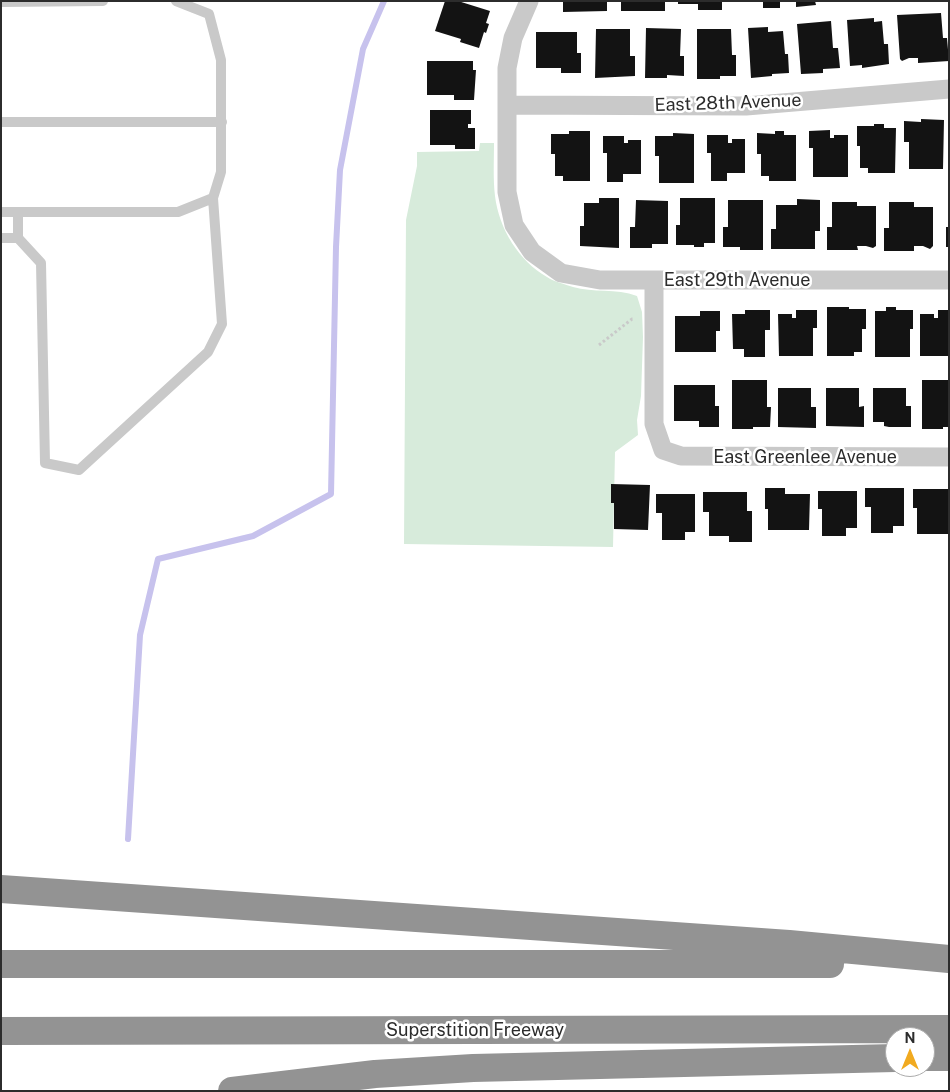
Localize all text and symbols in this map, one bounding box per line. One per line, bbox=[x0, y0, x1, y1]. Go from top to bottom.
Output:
street label: East 28th Avenue bbox=[654, 90, 802, 116]
street label: East 29th Avenue bbox=[664, 269, 810, 291]
street label: East Greenlee Avenue bbox=[713, 446, 897, 468]
street label: Superstition Freeway bbox=[386, 1019, 564, 1041]
north arrow bbox=[885, 1027, 935, 1077]
text: N bbox=[905, 1030, 915, 1046]

